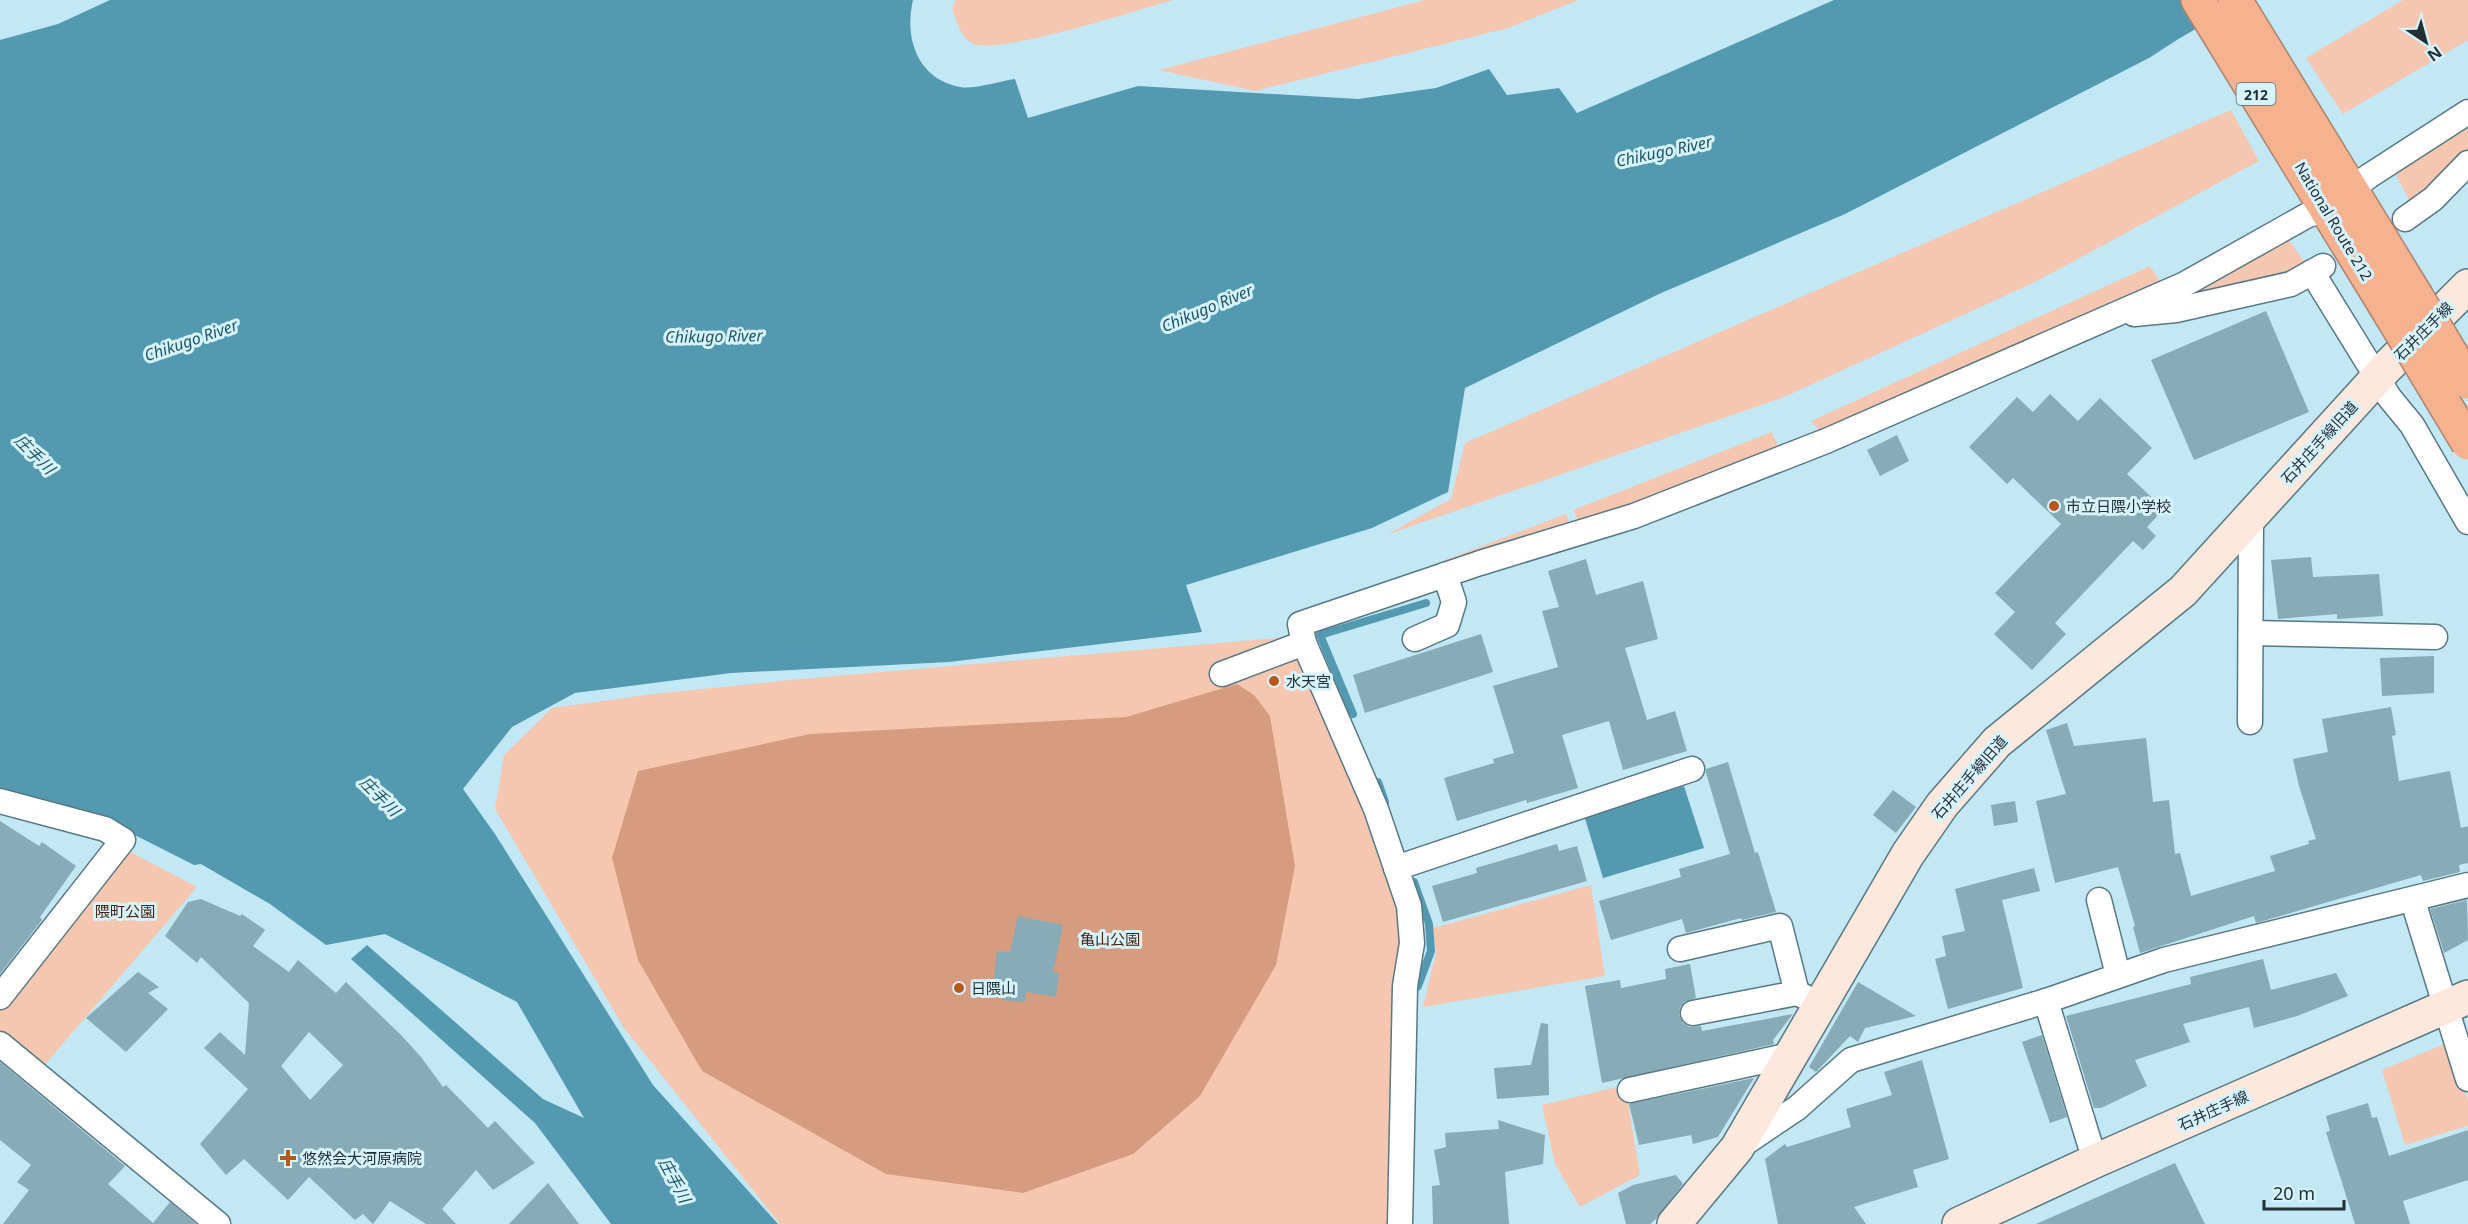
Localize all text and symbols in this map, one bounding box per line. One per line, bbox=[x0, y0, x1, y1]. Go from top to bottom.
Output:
north arrow bbox=[2396, 12, 2456, 72]
text: N bbox=[2423, 41, 2447, 67]
road number: 212 bbox=[2236, 83, 2276, 105]
water label: Chikugo River bbox=[1614, 130, 1715, 172]
street label: National Route 212 bbox=[2291, 158, 2377, 284]
water label: Chikugo River bbox=[1158, 279, 1257, 337]
street label: 石井庄手線 bbox=[2389, 297, 2457, 365]
water label: Chikugo River bbox=[141, 314, 241, 366]
water label: Chikugo River bbox=[665, 324, 764, 348]
street label: 石井庄手線旧道 bbox=[2276, 396, 2362, 488]
water label: 庄手川 bbox=[10, 429, 61, 480]
place label: 市立日隈小学校 bbox=[2066, 496, 2171, 516]
marker: 市立日隈小学校 bbox=[2047, 499, 2061, 513]
place label: 水天宮 bbox=[1286, 671, 1331, 691]
marker: 水天宮 bbox=[1267, 674, 1281, 688]
street label: 石井庄手線旧道 bbox=[1927, 731, 2011, 823]
water label: 庄手川 bbox=[355, 771, 406, 822]
park label: 隈町公園 bbox=[95, 901, 155, 921]
park label: 亀山公園 bbox=[1080, 929, 1140, 949]
place label: 日隈山 bbox=[971, 978, 1016, 998]
marker: 日隈山 bbox=[952, 981, 966, 995]
street label: 石井庄手線 bbox=[2175, 1086, 2251, 1134]
place label: 悠然会大河原病院 bbox=[302, 1148, 422, 1168]
marker: 悠然会大河原病院 bbox=[279, 1149, 297, 1167]
water label: 庄手川 bbox=[654, 1154, 697, 1208]
scale bar bbox=[2264, 1173, 2344, 1211]
text: 20 m bbox=[2273, 1181, 2315, 1205]

